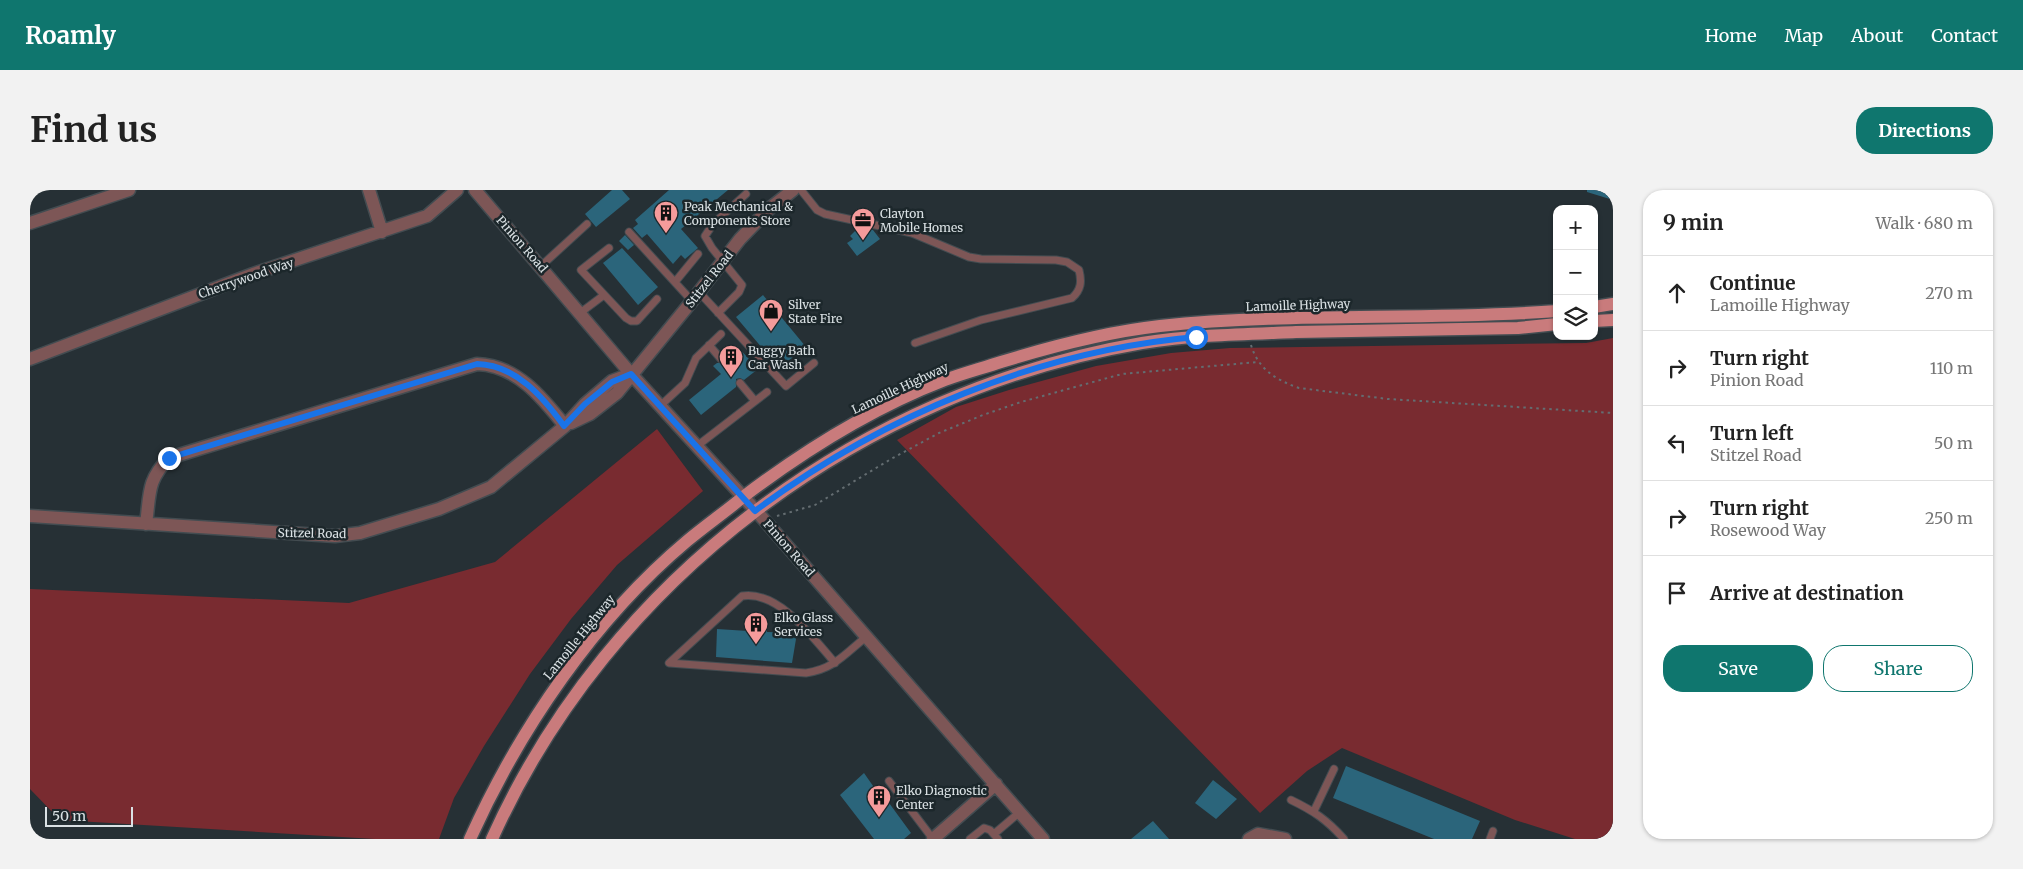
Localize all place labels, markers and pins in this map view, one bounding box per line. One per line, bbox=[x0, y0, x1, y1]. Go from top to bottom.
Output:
place label: Peak Mechanical & Components Store bbox=[684, 199, 793, 228]
building icon: Peak Mechanical & Components Store bbox=[653, 200, 679, 234]
place label: Clayton Mobile Homes bbox=[880, 206, 963, 235]
office icon: Clayton Mobile Homes bbox=[850, 207, 876, 241]
place label: Silver State Fire bbox=[788, 297, 842, 326]
shop icon: Silver State Fire bbox=[758, 298, 784, 332]
place label: Buggy Bath Car Wash bbox=[748, 343, 815, 372]
building icon: Buggy Bath Car Wash bbox=[718, 344, 744, 378]
place label: Elko Glass Services bbox=[774, 610, 833, 639]
building icon: Elko Glass Services bbox=[743, 611, 769, 645]
place label: Elko Diagnostic Center bbox=[896, 783, 987, 812]
building icon: Elko Diagnostic Center bbox=[866, 784, 892, 818]

